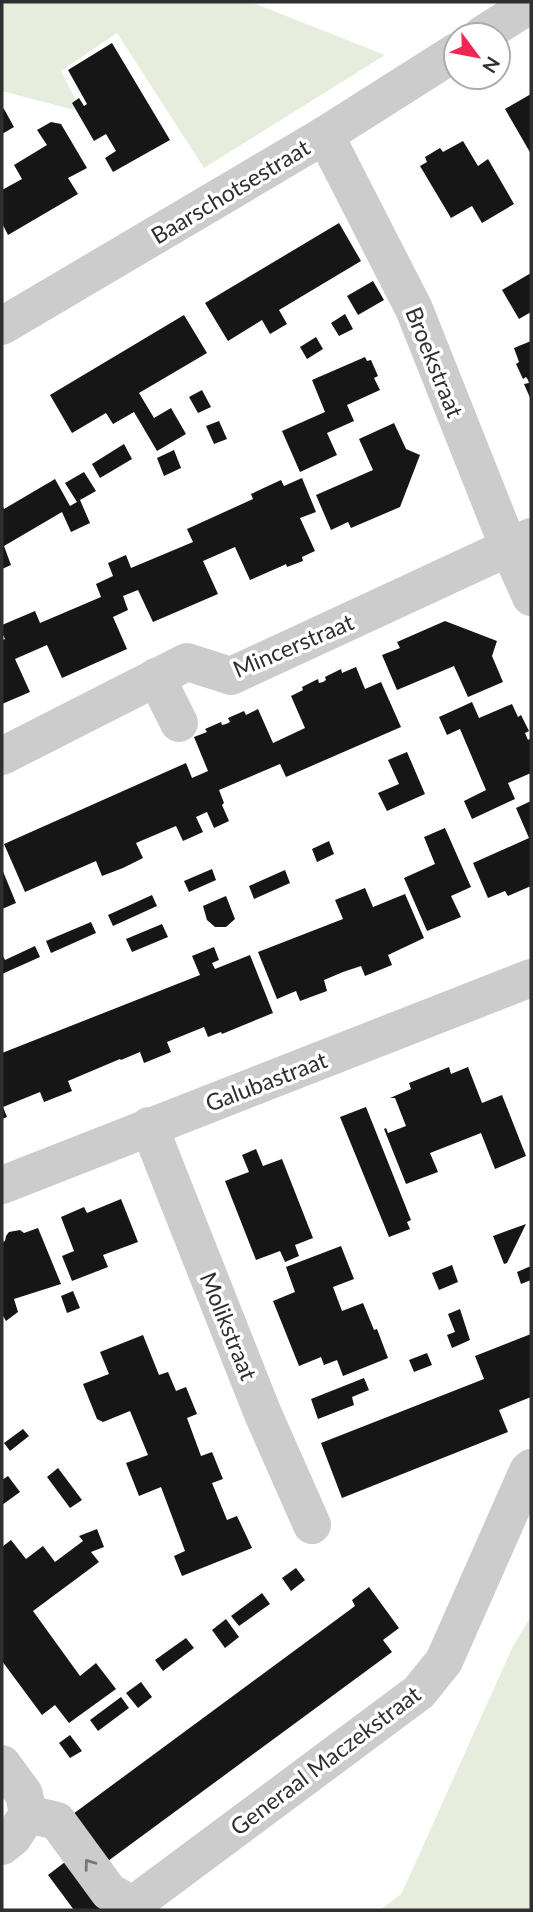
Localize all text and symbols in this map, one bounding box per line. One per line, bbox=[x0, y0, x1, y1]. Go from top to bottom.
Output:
north arrow bbox=[442, 21, 512, 91]
text: N bbox=[478, 53, 505, 78]
street label: Baarschotsestraat bbox=[146, 132, 315, 249]
street label: Broekstraat bbox=[400, 303, 470, 422]
street label: Mincerstraat bbox=[229, 607, 358, 683]
street label: Galubastraat bbox=[201, 1045, 332, 1117]
street label: Molikstraat bbox=[195, 1268, 264, 1385]
street label: Generaal Maczekstraat bbox=[224, 1679, 426, 1841]
one-way arrow bbox=[84, 1859, 97, 1872]

